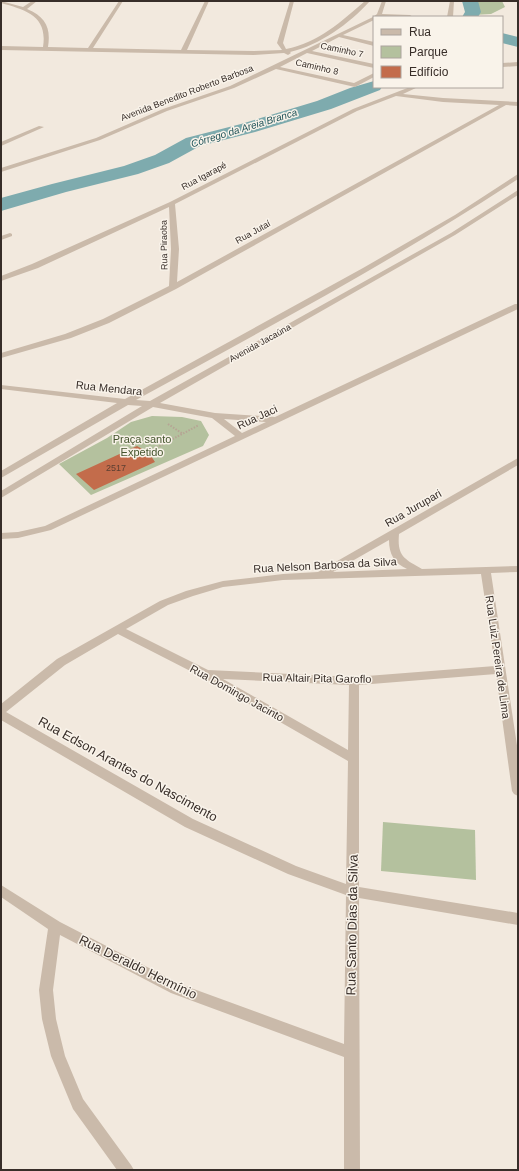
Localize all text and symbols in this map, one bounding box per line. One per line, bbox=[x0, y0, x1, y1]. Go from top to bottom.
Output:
legend bbox=[373, 16, 503, 88]
text: Rua bbox=[409, 25, 431, 39]
street label: Caminho 7 bbox=[320, 41, 364, 59]
text: Parque bbox=[409, 45, 448, 59]
street label: Caminho 8 bbox=[295, 57, 339, 77]
street label: Avenida Benedito Roberto Barbosa bbox=[119, 63, 255, 123]
text: Edifício bbox=[409, 65, 449, 79]
water label: Córrego da Areia Branca bbox=[190, 106, 299, 149]
street label: Rua Igarapé bbox=[180, 160, 228, 192]
street label: Rua Jutaí bbox=[234, 218, 273, 246]
street label: Rua Piraoba bbox=[159, 220, 169, 270]
street label: Avenida Jacaúna bbox=[227, 322, 293, 364]
street label: Rua Mendara bbox=[75, 379, 144, 398]
street label: Rua Jaci bbox=[235, 403, 279, 431]
park label: Praça santo Expetido bbox=[113, 433, 171, 458]
house number: 2517 bbox=[106, 463, 126, 473]
street label: Rua Jurupari bbox=[383, 487, 443, 529]
street label: Rua Nelson Barbosa da Silva bbox=[253, 555, 398, 575]
street label: Rua Luiz Pereira de Lima bbox=[483, 595, 513, 720]
street label: Rua Domingo Jacinto bbox=[188, 662, 286, 724]
street label: Rua Altair Pita Garoflo bbox=[262, 671, 372, 685]
street label: Rua Edson Arantes do Nascimento bbox=[36, 713, 220, 825]
street label: Rua Santo Dias da Silva bbox=[343, 854, 361, 996]
street label: Rua Deraldo Hermínio bbox=[77, 932, 199, 1002]

